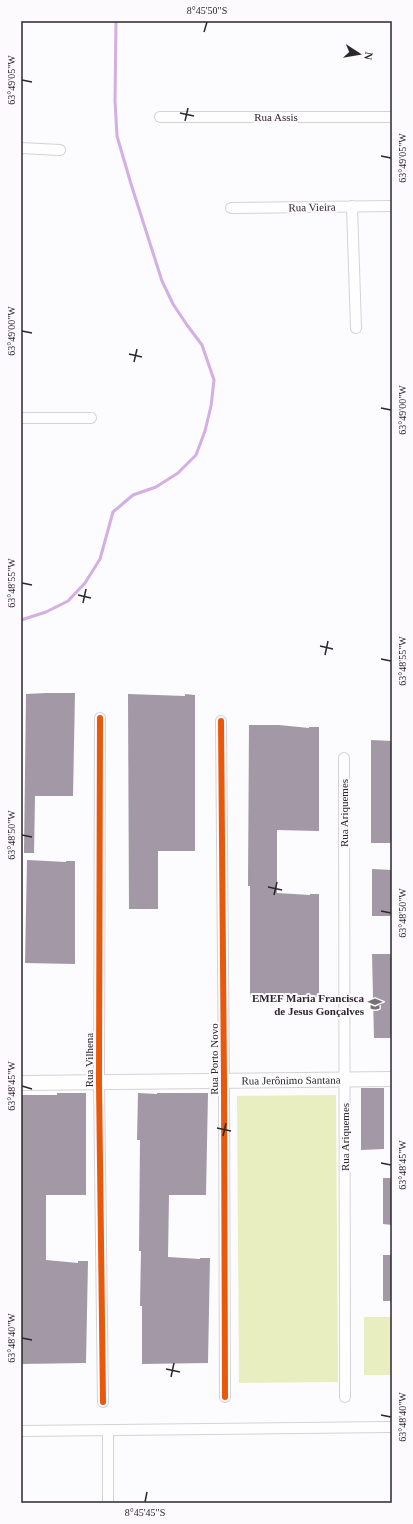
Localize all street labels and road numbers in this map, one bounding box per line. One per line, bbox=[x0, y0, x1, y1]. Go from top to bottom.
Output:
street label: Rua Assis bbox=[254, 111, 298, 123]
street label: Rua Vieira bbox=[288, 201, 336, 213]
street label: Rua Ariquemes bbox=[338, 779, 350, 847]
street label: Rua Porto Novo bbox=[208, 1023, 220, 1095]
street label: Rua Vilhena bbox=[83, 1033, 95, 1087]
street label: Rua Jerônimo Santana bbox=[241, 1074, 341, 1087]
street label: Rua Ariquemes bbox=[339, 1103, 351, 1171]

